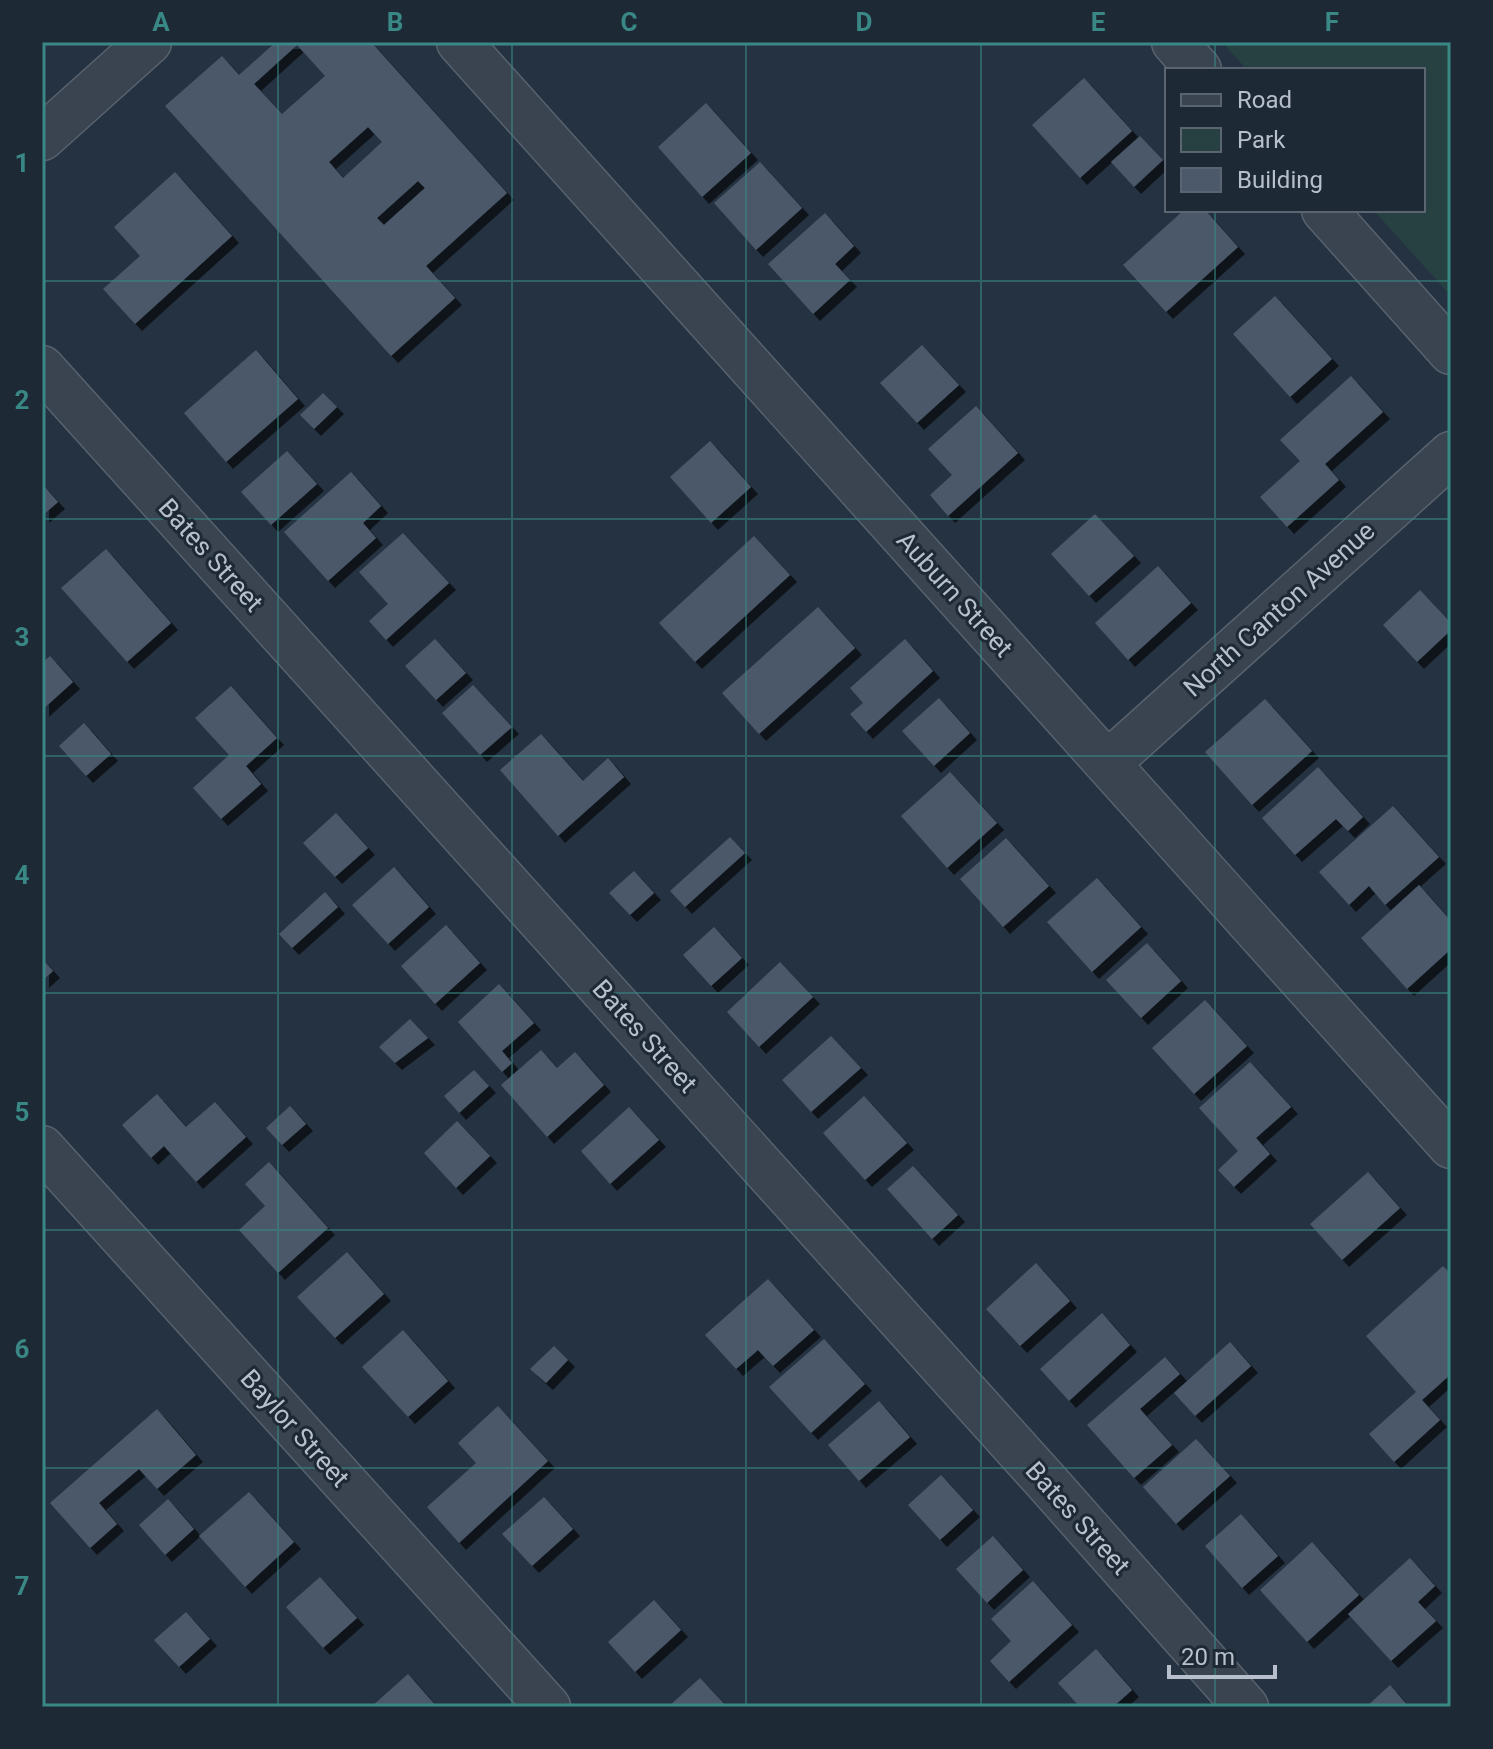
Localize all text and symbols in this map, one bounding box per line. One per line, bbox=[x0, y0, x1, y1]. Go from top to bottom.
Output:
text: A bbox=[152, 7, 170, 37]
text: B bbox=[387, 7, 403, 37]
text: C bbox=[620, 7, 638, 37]
text: D bbox=[856, 7, 872, 37]
text: E bbox=[1091, 7, 1106, 37]
text: F bbox=[1325, 7, 1339, 37]
legend bbox=[1165, 68, 1425, 212]
text: Road bbox=[1237, 86, 1292, 114]
text: Park bbox=[1237, 126, 1286, 154]
text: 1 bbox=[15, 148, 29, 178]
text: Building bbox=[1237, 166, 1323, 194]
text: 2 bbox=[15, 385, 29, 415]
street label: Bates Street bbox=[153, 493, 269, 617]
street label: North Canton Avenue bbox=[1177, 515, 1381, 703]
street label: Auburn Street bbox=[891, 525, 1019, 663]
text: 3 bbox=[15, 622, 29, 652]
text: 4 bbox=[15, 860, 30, 890]
street label: Bates Street bbox=[587, 974, 703, 1098]
text: 5 bbox=[15, 1097, 29, 1127]
text: 6 bbox=[15, 1334, 30, 1364]
street label: Baylor Street bbox=[235, 1363, 355, 1493]
street label: Bates Street bbox=[1020, 1456, 1136, 1580]
text: 7 bbox=[15, 1571, 29, 1601]
scale bar bbox=[1169, 1629, 1275, 1679]
text: 20 m bbox=[1181, 1643, 1235, 1671]

